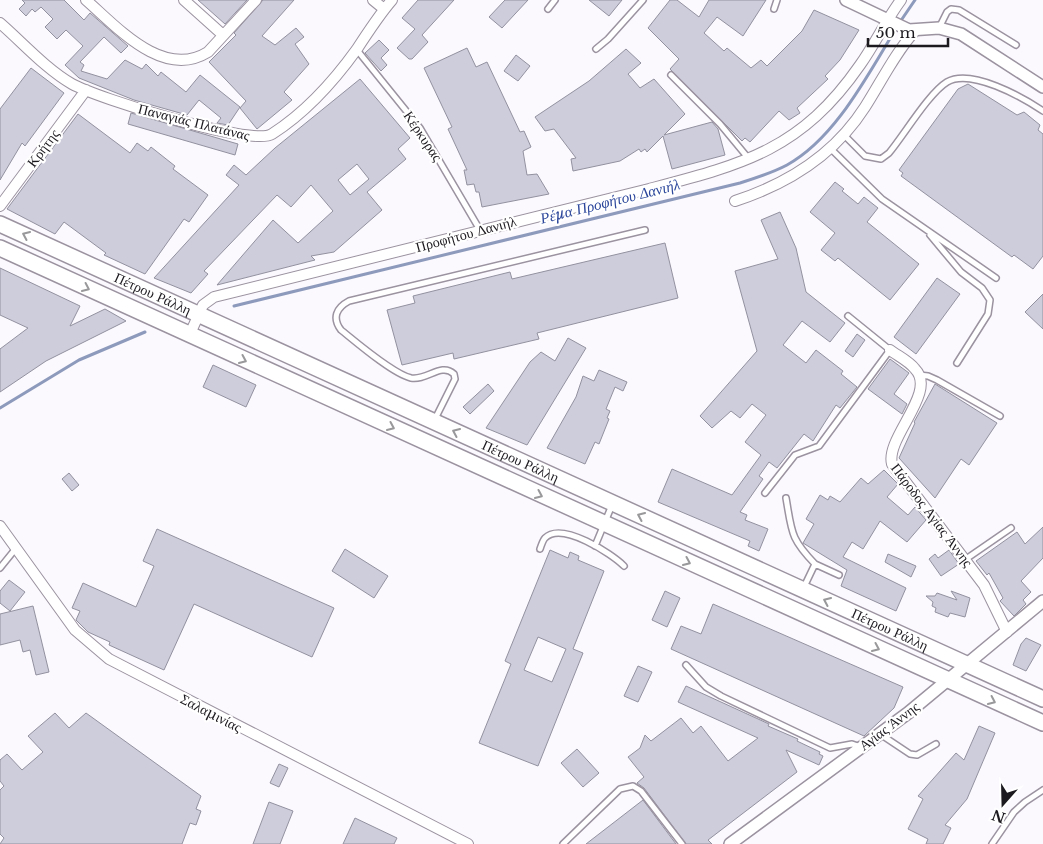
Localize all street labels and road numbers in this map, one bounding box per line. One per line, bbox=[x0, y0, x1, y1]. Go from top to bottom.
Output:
street label: Παναγιάς Πλατάνας bbox=[136, 99, 252, 145]
street label: Κέρκυρας bbox=[400, 107, 447, 165]
street label: Κρήτης bbox=[23, 125, 63, 171]
street label: Προφήτου Δανιήλ bbox=[414, 212, 519, 256]
street label: Πέτρου Ράλλη bbox=[112, 268, 194, 319]
street label: Πέτρου Ράλλη bbox=[479, 436, 562, 486]
street label: Πάροδος Αγίας Άννης bbox=[887, 460, 977, 571]
street label: Πέτρου Ράλλη bbox=[849, 604, 931, 655]
street label: Σαλαμινίας bbox=[177, 690, 245, 736]
street label: Αγίας Άννης bbox=[855, 697, 923, 754]

